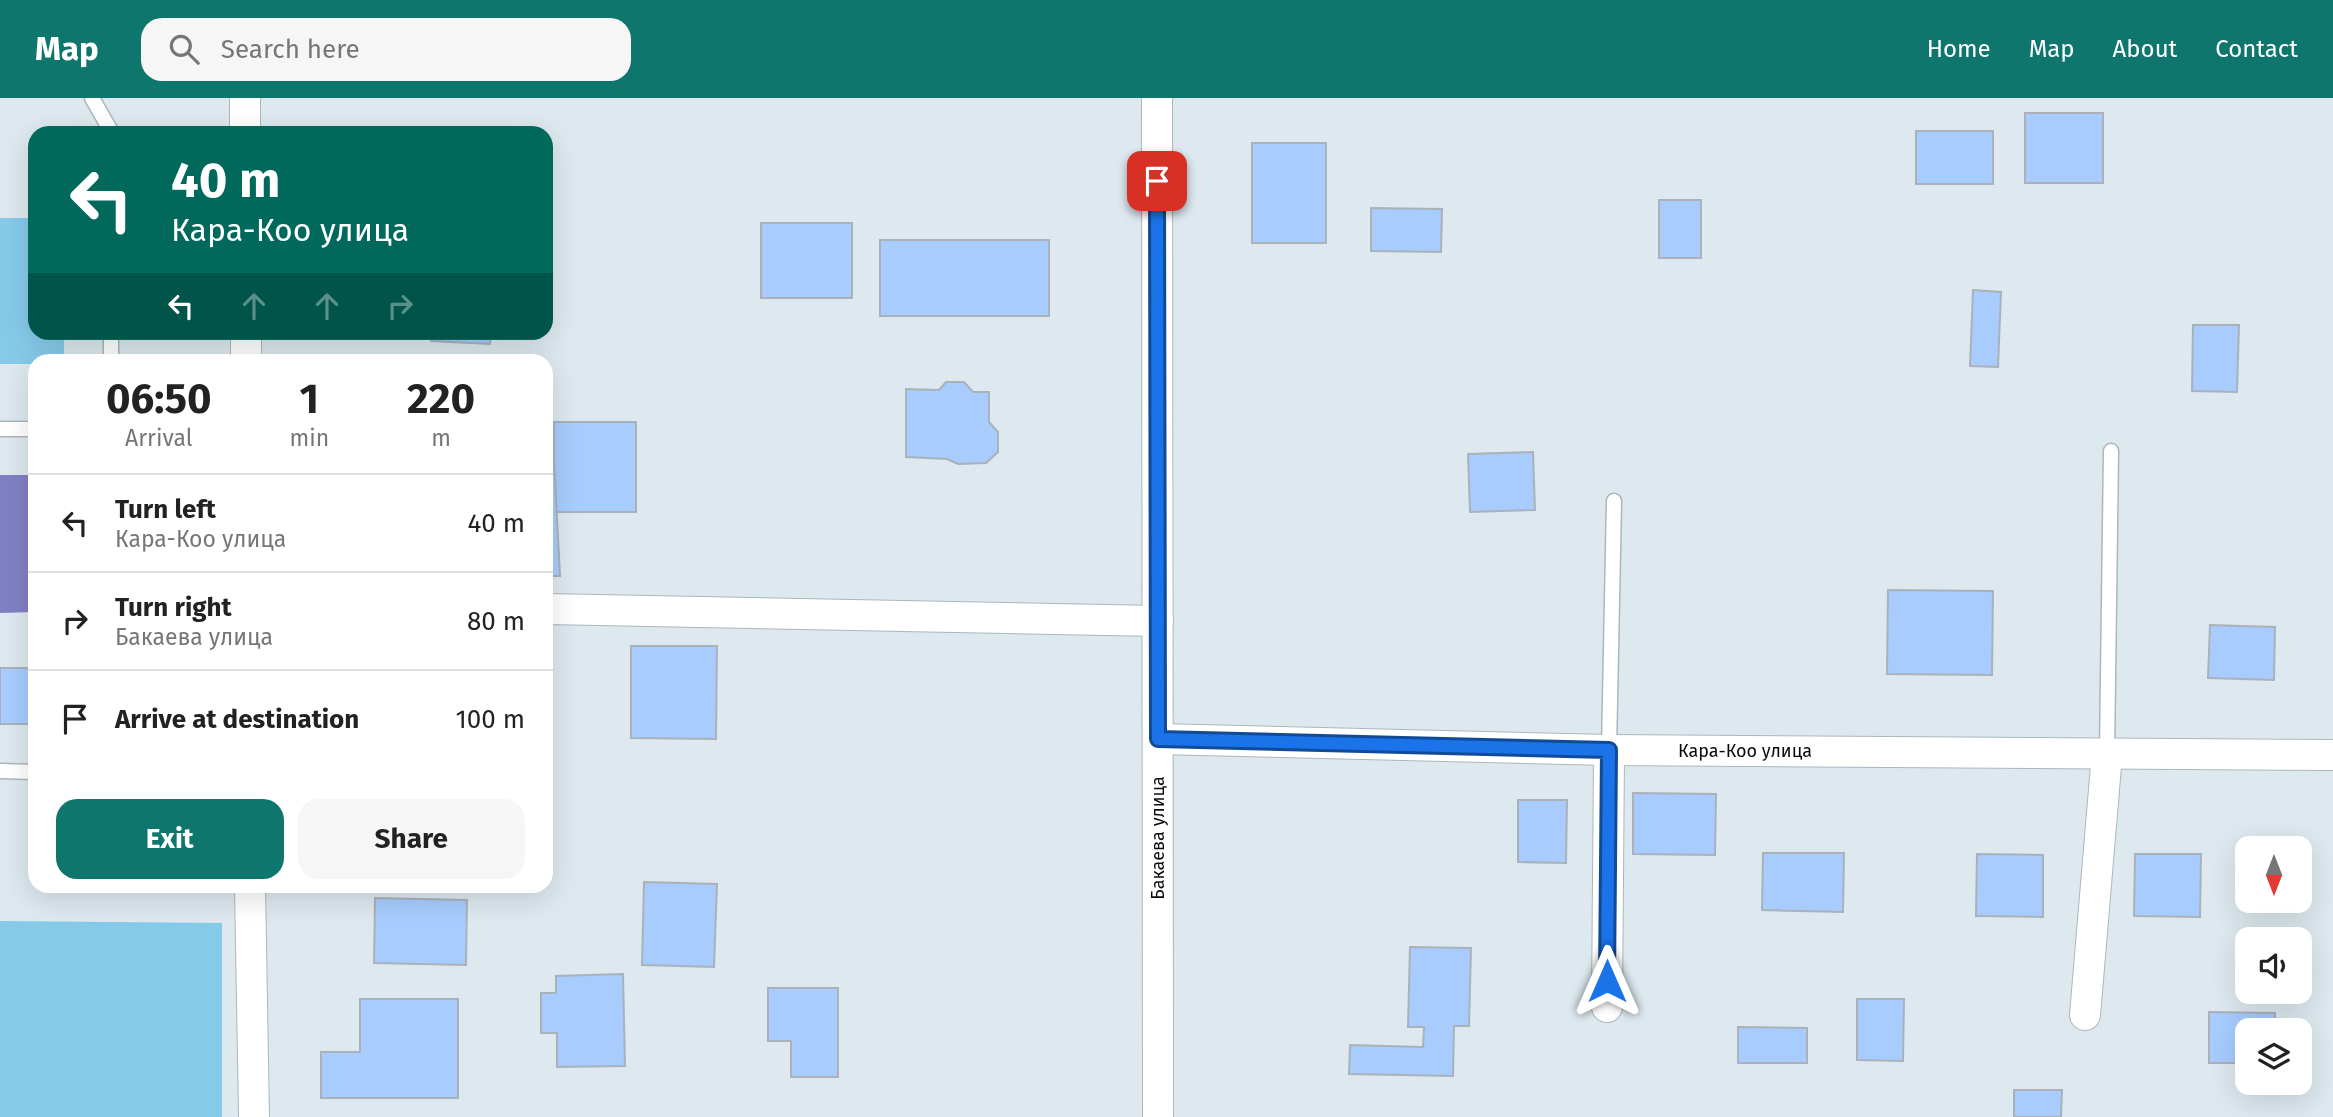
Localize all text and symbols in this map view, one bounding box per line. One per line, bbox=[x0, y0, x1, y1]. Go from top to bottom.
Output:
search box bbox=[141, 18, 631, 81]
text: Map bbox=[35, 29, 99, 69]
icon: search bbox=[165, 30, 203, 68]
text: Search here bbox=[221, 34, 360, 65]
text: Home bbox=[1927, 35, 1991, 63]
text: Map bbox=[2029, 35, 2075, 63]
text: About bbox=[2113, 35, 2177, 63]
text: Contact bbox=[2215, 35, 2298, 63]
text: 40 m bbox=[171, 151, 280, 210]
pin bbox=[1127, 151, 1187, 211]
icon: left bbox=[56, 154, 147, 245]
icon: arrive bbox=[1138, 162, 1176, 200]
text: Кара-Коо улица bbox=[171, 211, 409, 249]
icon: left bbox=[162, 287, 200, 325]
icon: ahead bbox=[235, 287, 273, 325]
icon: ahead bbox=[308, 287, 346, 325]
icon: right bbox=[381, 287, 419, 325]
text: 06:50 bbox=[106, 374, 212, 424]
text: 1 bbox=[300, 374, 319, 424]
text: 220 bbox=[407, 374, 475, 424]
text: Arrival bbox=[125, 424, 192, 452]
text: min bbox=[290, 424, 329, 452]
text: m bbox=[431, 424, 451, 452]
text: Turn left bbox=[115, 494, 216, 525]
icon: left bbox=[56, 504, 94, 542]
text: 40 m bbox=[467, 508, 525, 539]
text: Кара-Коо улица bbox=[115, 525, 286, 553]
text: Turn right bbox=[115, 592, 232, 623]
icon: right bbox=[56, 602, 94, 640]
text: 80 m bbox=[467, 606, 525, 637]
text: Бакаева улица bbox=[115, 623, 273, 651]
icon: arrive bbox=[56, 700, 94, 738]
text: Arrive at destination bbox=[115, 704, 359, 735]
text: 100 m bbox=[456, 704, 525, 735]
street label: Кара-Коо улица bbox=[1678, 740, 1812, 762]
street label: Бакаева улица bbox=[1147, 776, 1169, 900]
button: Exit bbox=[56, 799, 284, 879]
button: Share bbox=[298, 799, 525, 879]
north arrow bbox=[2235, 836, 2312, 914]
map controls bbox=[2235, 836, 2312, 1095]
button: sound bbox=[2235, 927, 2312, 1004]
position arrow bbox=[1570, 944, 1644, 1018]
button: layers bbox=[2235, 1018, 2312, 1095]

